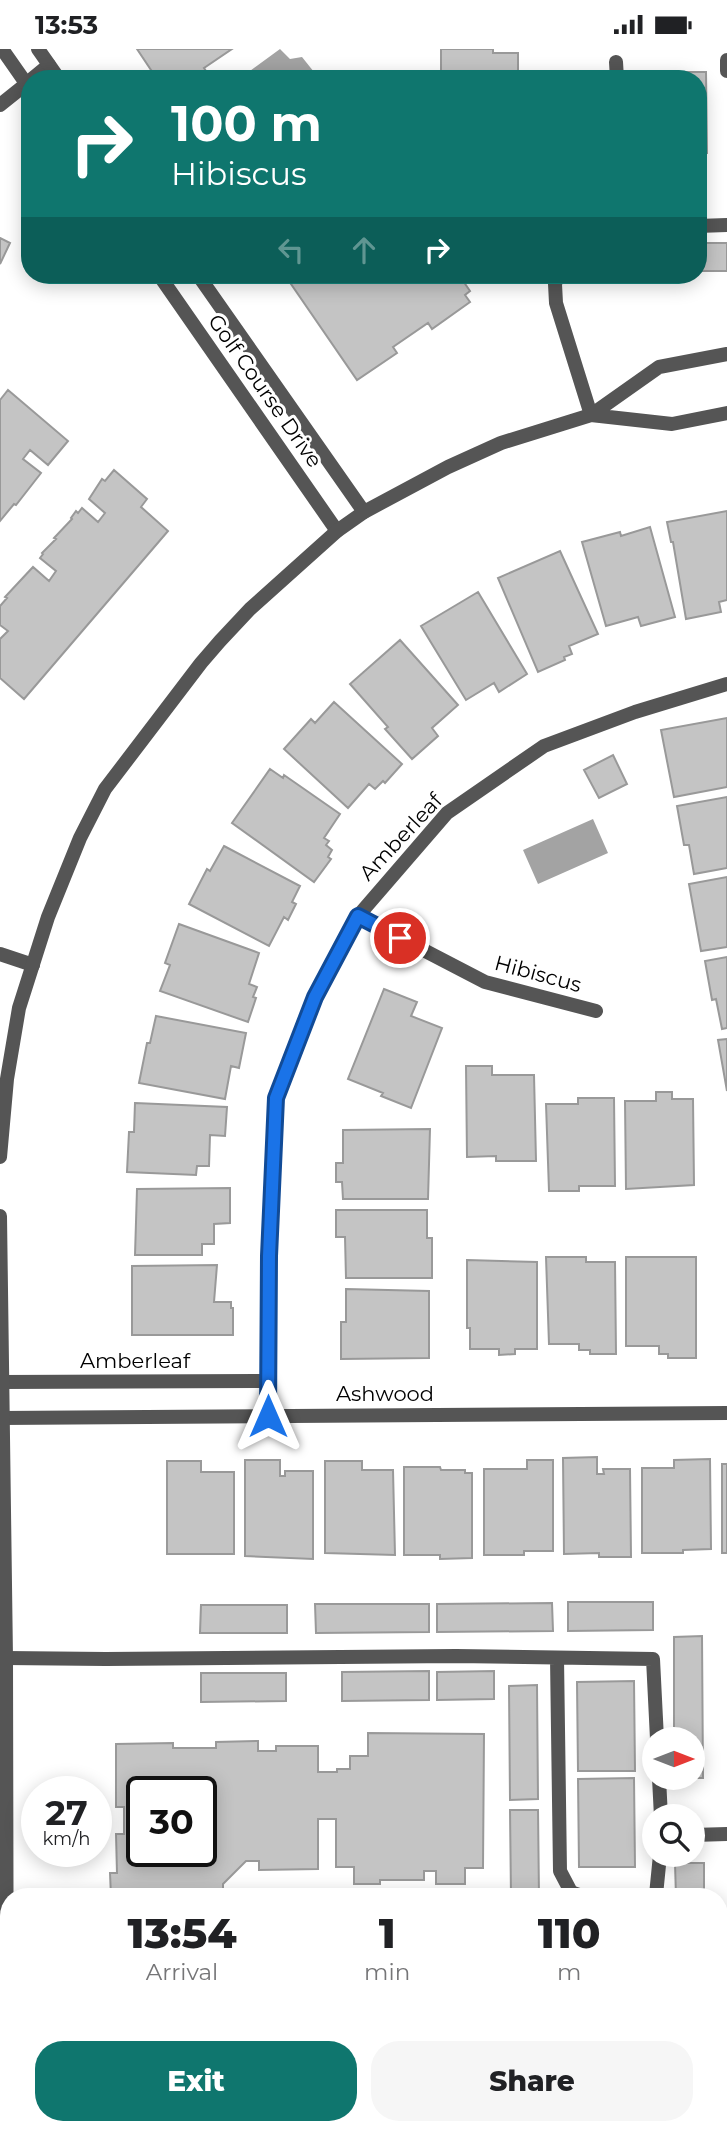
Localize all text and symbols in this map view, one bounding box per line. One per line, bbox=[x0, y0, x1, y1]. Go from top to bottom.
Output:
text: 13:53 bbox=[35, 9, 98, 41]
text: 100 m bbox=[171, 94, 322, 153]
icon: right bbox=[56, 98, 147, 189]
text: Hibiscus bbox=[171, 154, 307, 193]
icon: left bbox=[272, 231, 310, 269]
icon: ahead bbox=[345, 231, 383, 269]
icon: right bbox=[418, 231, 456, 269]
street label: Golf Course Drive bbox=[203, 309, 328, 472]
street label: Amberleaf bbox=[354, 787, 448, 885]
pin bbox=[370, 908, 430, 968]
icon: arrive bbox=[381, 919, 419, 957]
street label: Hibiscus bbox=[492, 950, 584, 997]
street label: Amberleaf bbox=[80, 1348, 191, 1373]
position arrow bbox=[231, 1379, 305, 1453]
street label: Ashwood bbox=[336, 1381, 434, 1406]
north arrow bbox=[642, 1727, 705, 1790]
map controls bbox=[642, 1727, 705, 1867]
speed limit sign: 30 bbox=[126, 1776, 217, 1867]
text: 27 bbox=[45, 1791, 88, 1834]
button: search bbox=[642, 1804, 705, 1867]
text: km/h bbox=[42, 1828, 91, 1850]
text: 13:54 bbox=[127, 1907, 237, 1959]
text: 1 bbox=[379, 1907, 396, 1959]
text: 110 bbox=[538, 1907, 601, 1959]
text: Arrival bbox=[146, 1958, 218, 1986]
text: min bbox=[364, 1958, 410, 1986]
text: m bbox=[557, 1958, 581, 1986]
button: Exit bbox=[35, 2041, 357, 2121]
button: Share bbox=[371, 2041, 693, 2121]

